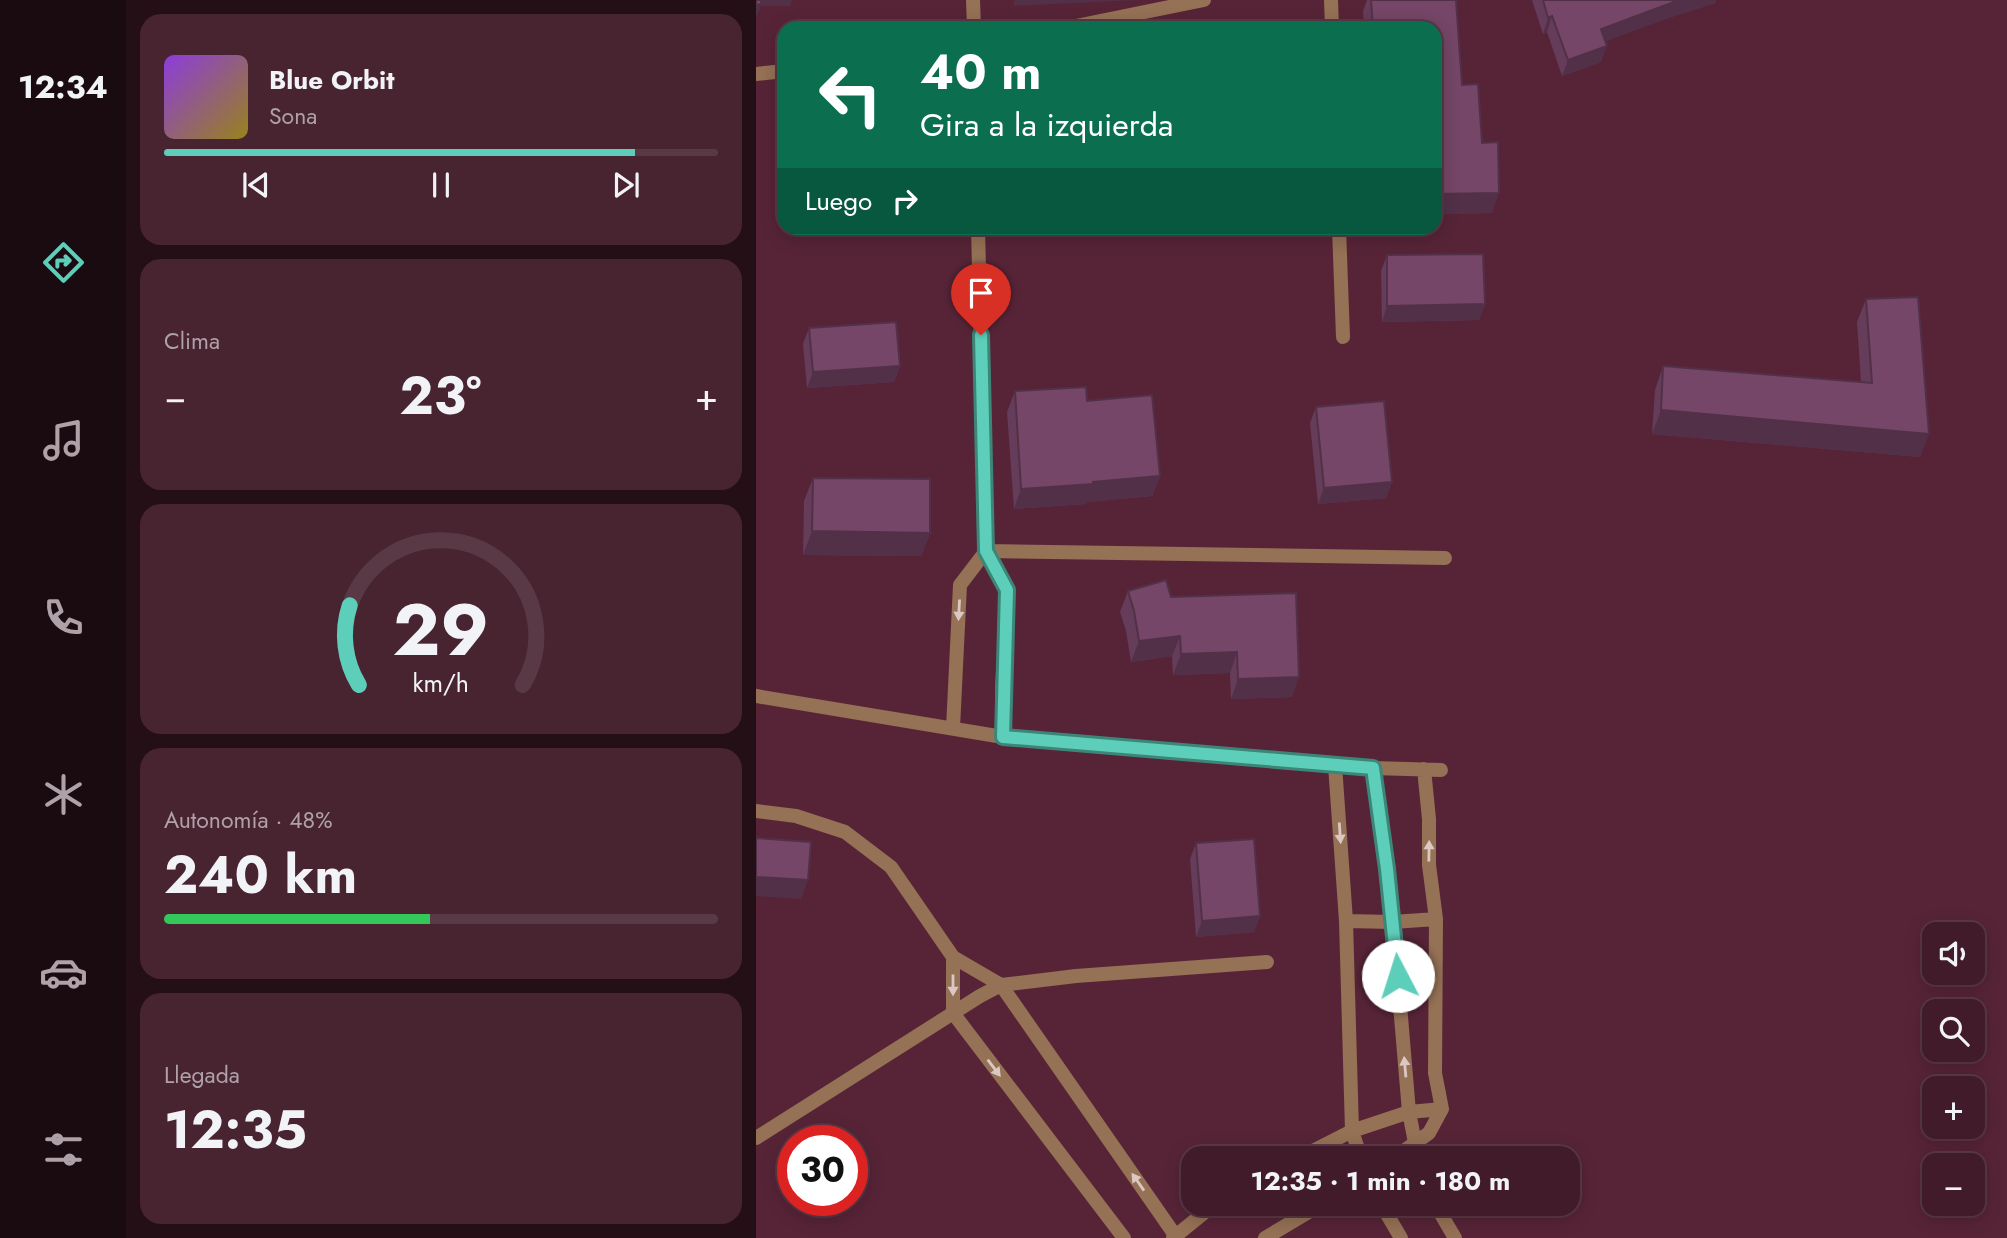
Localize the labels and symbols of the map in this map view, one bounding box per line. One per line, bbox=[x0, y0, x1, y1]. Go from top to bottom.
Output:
pin bbox=[951, 263, 1011, 335]
one-way arrow bbox=[953, 599, 964, 621]
one-way arrow bbox=[1335, 822, 1346, 844]
one-way arrow bbox=[1423, 840, 1435, 862]
position arrow bbox=[1361, 939, 1435, 1013]
one-way arrow bbox=[947, 974, 959, 996]
one-way arrow bbox=[1399, 1056, 1410, 1078]
one-way arrow bbox=[987, 1058, 1001, 1077]
speed limit sign: 30 bbox=[777, 1125, 868, 1216]
one-way arrow bbox=[1131, 1173, 1145, 1191]

